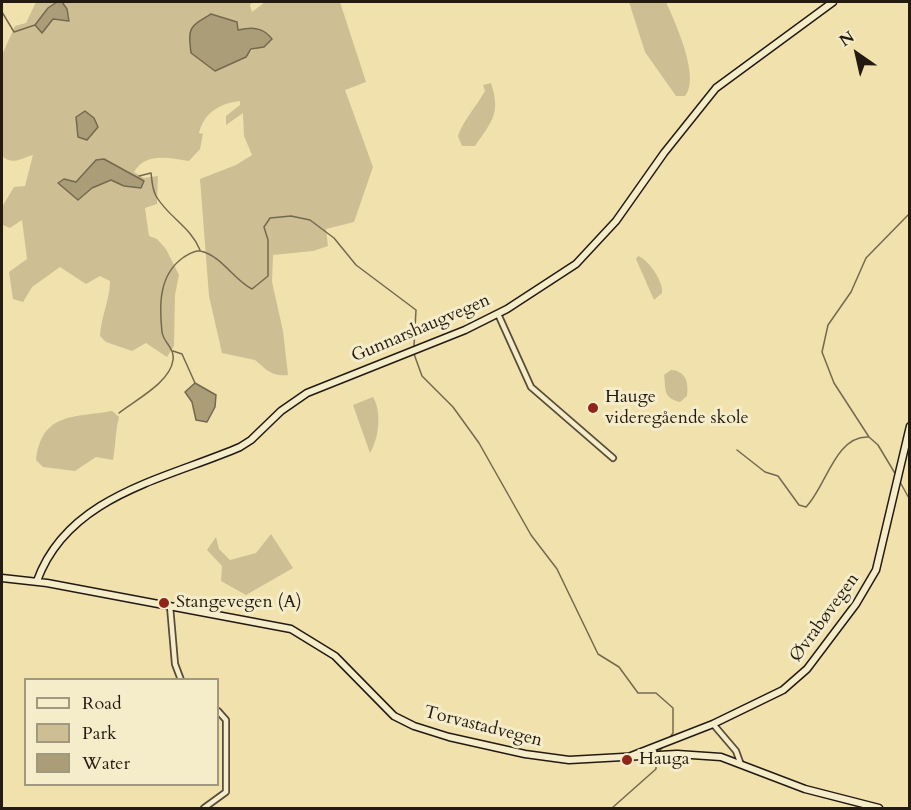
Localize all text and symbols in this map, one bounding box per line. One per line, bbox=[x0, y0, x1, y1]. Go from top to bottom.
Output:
north arrow bbox=[827, 24, 887, 84]
text: N bbox=[835, 26, 859, 52]
street label: Gunnarshaugvegen bbox=[349, 290, 493, 368]
place label: Hauge videregående skole bbox=[605, 387, 749, 430]
marker: Hauge videregående skole bbox=[586, 401, 600, 415]
street label: Øvrabøvegen bbox=[786, 569, 864, 667]
place label: Stangevegen (A) bbox=[176, 592, 302, 614]
marker: Stangevegen (A) bbox=[157, 596, 171, 610]
legend bbox=[24, 678, 219, 786]
text: Road bbox=[82, 691, 122, 716]
street label: Torvastadvegen bbox=[422, 702, 544, 752]
text: Park bbox=[82, 721, 117, 746]
place label: Hauga bbox=[639, 749, 690, 771]
text: Water bbox=[82, 751, 130, 776]
marker: Hauga bbox=[620, 753, 634, 767]

